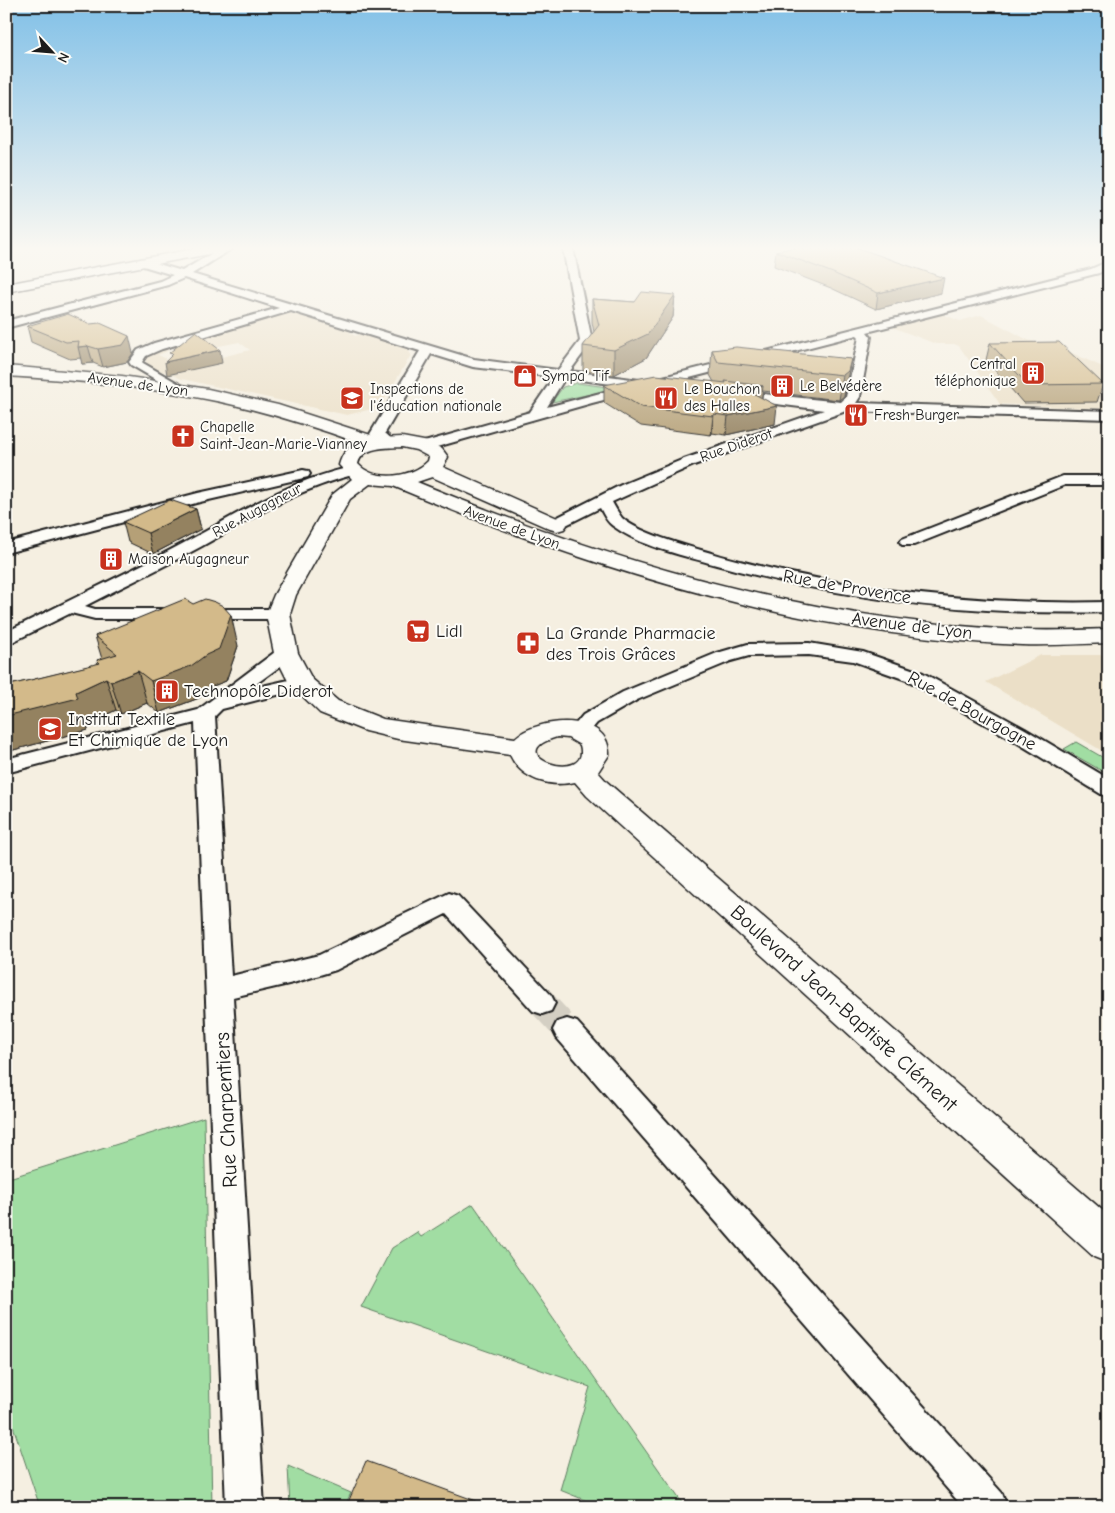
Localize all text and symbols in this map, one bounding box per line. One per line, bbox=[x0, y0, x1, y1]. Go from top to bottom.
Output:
north arrow bbox=[28, 28, 78, 78]
text: N bbox=[54, 50, 73, 65]
place label: Central téléphonique bbox=[934, 355, 1016, 390]
building icon: Central téléphonique bbox=[1020, 360, 1046, 386]
shop icon: Sympa' Tif bbox=[512, 363, 538, 389]
place label: Sympa' Tif bbox=[542, 367, 609, 385]
street label: Avenue de Lyon bbox=[87, 368, 189, 400]
building icon: Le Belvédère bbox=[769, 373, 795, 399]
place label: Le Belvédère bbox=[800, 377, 882, 395]
place label: Inspections de l'éducation nationale bbox=[370, 380, 502, 415]
place label: Le Bouchon des Halles bbox=[684, 380, 760, 415]
school or university icon: Inspections de l'éducation nationale bbox=[339, 385, 365, 411]
restaurant icon: Le Bouchon des Halles bbox=[653, 385, 679, 411]
restaurant icon: Fresh Burger bbox=[843, 402, 869, 428]
place label: Fresh Burger bbox=[874, 406, 959, 424]
place label: Chapelle Saint-Jean-Marie-Vianney bbox=[200, 418, 367, 453]
church icon: Chapelle Saint-Jean-Marie-Vianney bbox=[170, 423, 196, 449]
street label: Rue Diderot bbox=[698, 424, 775, 466]
street label: Rue Augagneur bbox=[209, 479, 305, 541]
street label: Avenue de Lyon bbox=[461, 501, 563, 553]
building icon: Maison Augagneur bbox=[98, 546, 124, 572]
place label: Maison Augagneur bbox=[128, 550, 249, 568]
street label: Rue de Provence bbox=[781, 565, 913, 609]
street label: Avenue de Lyon bbox=[850, 608, 974, 644]
supermarket icon: Lidl bbox=[405, 618, 431, 644]
place label: Lidl bbox=[436, 621, 463, 642]
place label: La Grande Pharmacie des Trois Grâces bbox=[546, 623, 716, 665]
pharmacy icon: La Grande Pharmacie des Trois Grâces bbox=[515, 630, 541, 656]
street label: Rue de Bourgogne bbox=[904, 667, 1040, 755]
building icon: Technopôle Diderot bbox=[154, 678, 180, 704]
place label: Technopôle Diderot bbox=[184, 681, 333, 702]
place label: Institut Textile Et Chimique de Lyon bbox=[68, 709, 228, 751]
school or university icon: Institut Textile Et Chimique de Lyon bbox=[37, 716, 63, 742]
street label: Boulevard Jean-Baptiste Clément bbox=[726, 900, 963, 1117]
street label: Rue Charpentiers bbox=[210, 1032, 242, 1188]

